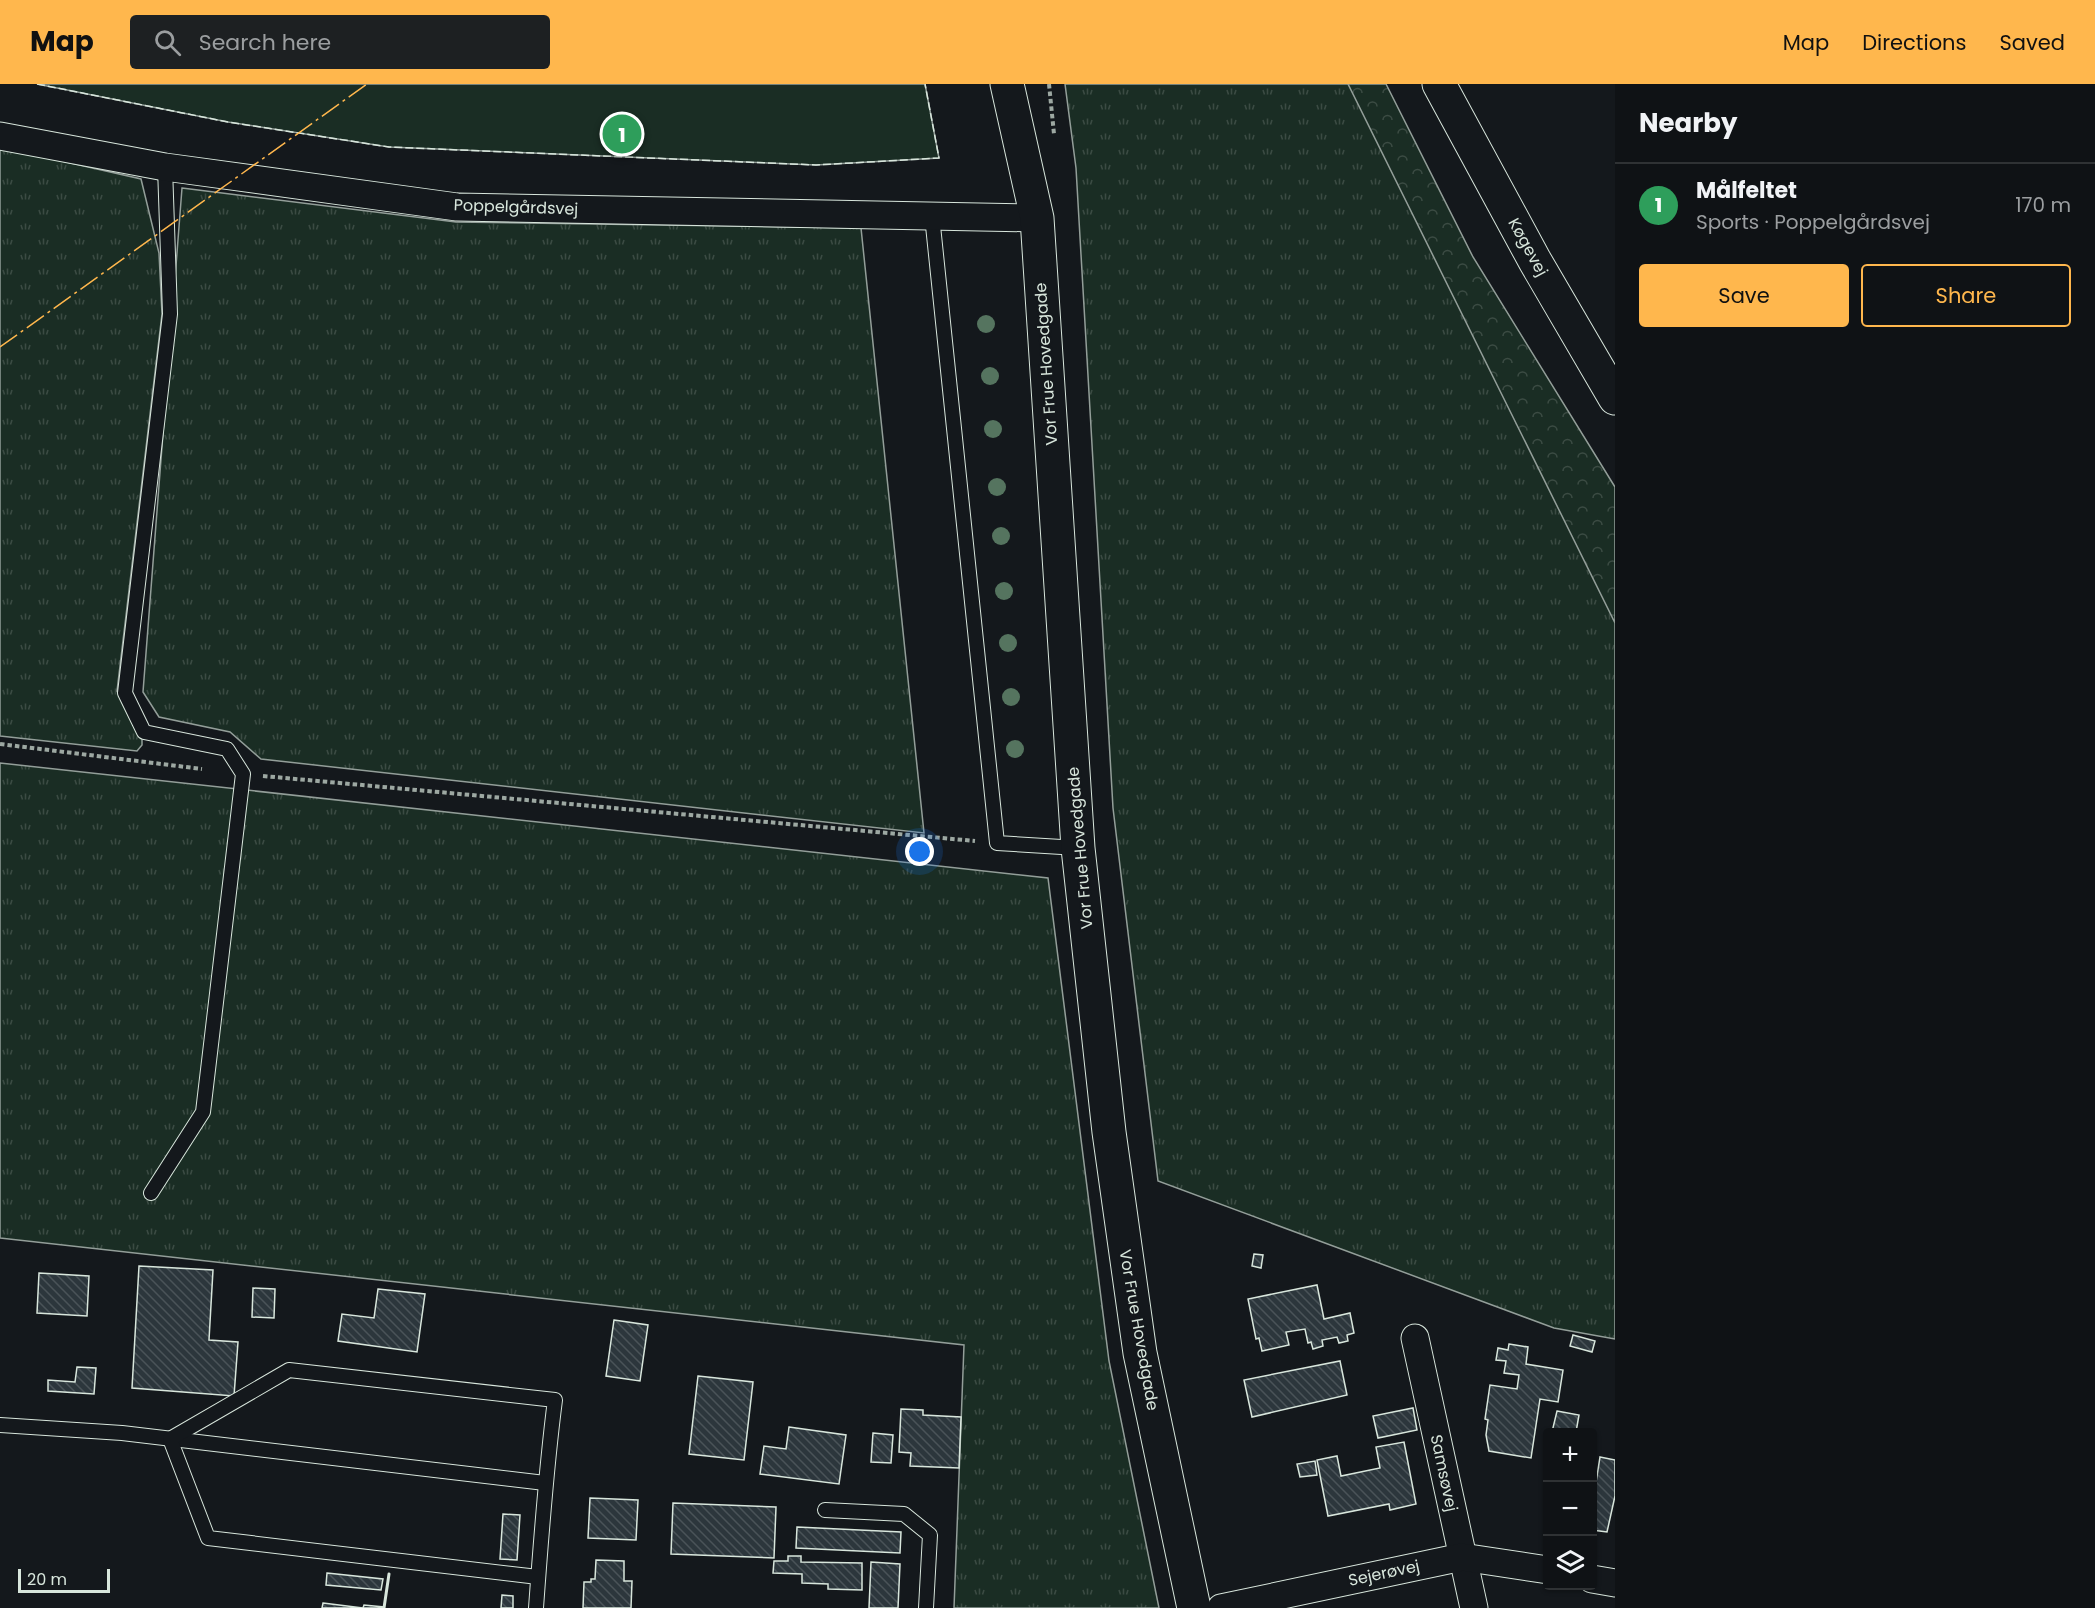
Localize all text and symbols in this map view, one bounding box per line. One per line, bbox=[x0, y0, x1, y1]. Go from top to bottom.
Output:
search box bbox=[130, 15, 550, 69]
text: Map bbox=[30, 22, 94, 61]
icon: search bbox=[151, 26, 184, 59]
text: Search here bbox=[199, 27, 331, 58]
text: Map bbox=[1783, 28, 1829, 57]
text: Directions bbox=[1862, 28, 1966, 57]
text: Saved bbox=[1999, 28, 2065, 57]
text: Nearby bbox=[1639, 105, 1737, 141]
pin: 1 bbox=[602, 112, 642, 156]
text: Målfeltet bbox=[1696, 175, 1797, 206]
text: 1 bbox=[1655, 191, 1662, 219]
text: 170 m bbox=[2015, 191, 2071, 219]
street label: Poppelgårdsvej bbox=[453, 193, 579, 221]
text: Sports · Poppelgårdsvej bbox=[1696, 208, 1930, 236]
street label: Køgevej bbox=[1503, 214, 1553, 280]
button: Save bbox=[1639, 264, 1849, 327]
button: Share bbox=[1861, 264, 2071, 327]
street label: Vor Frue Hovedgade bbox=[1029, 282, 1063, 446]
street label: Vor Frue Hovedgade bbox=[1061, 766, 1099, 930]
your location bbox=[905, 837, 934, 866]
street label: Vor Frue Hovedgade bbox=[1114, 1248, 1165, 1412]
map controls bbox=[1543, 1428, 1597, 1590]
button: + bbox=[1543, 1428, 1597, 1482]
street label: Samsøvej bbox=[1425, 1432, 1463, 1514]
button: − bbox=[1543, 1482, 1597, 1536]
button: layers bbox=[1543, 1536, 1597, 1590]
street label: Sejerøvej bbox=[1346, 1554, 1422, 1592]
scale bar bbox=[18, 1566, 110, 1594]
text: 20 m bbox=[27, 1568, 67, 1591]

